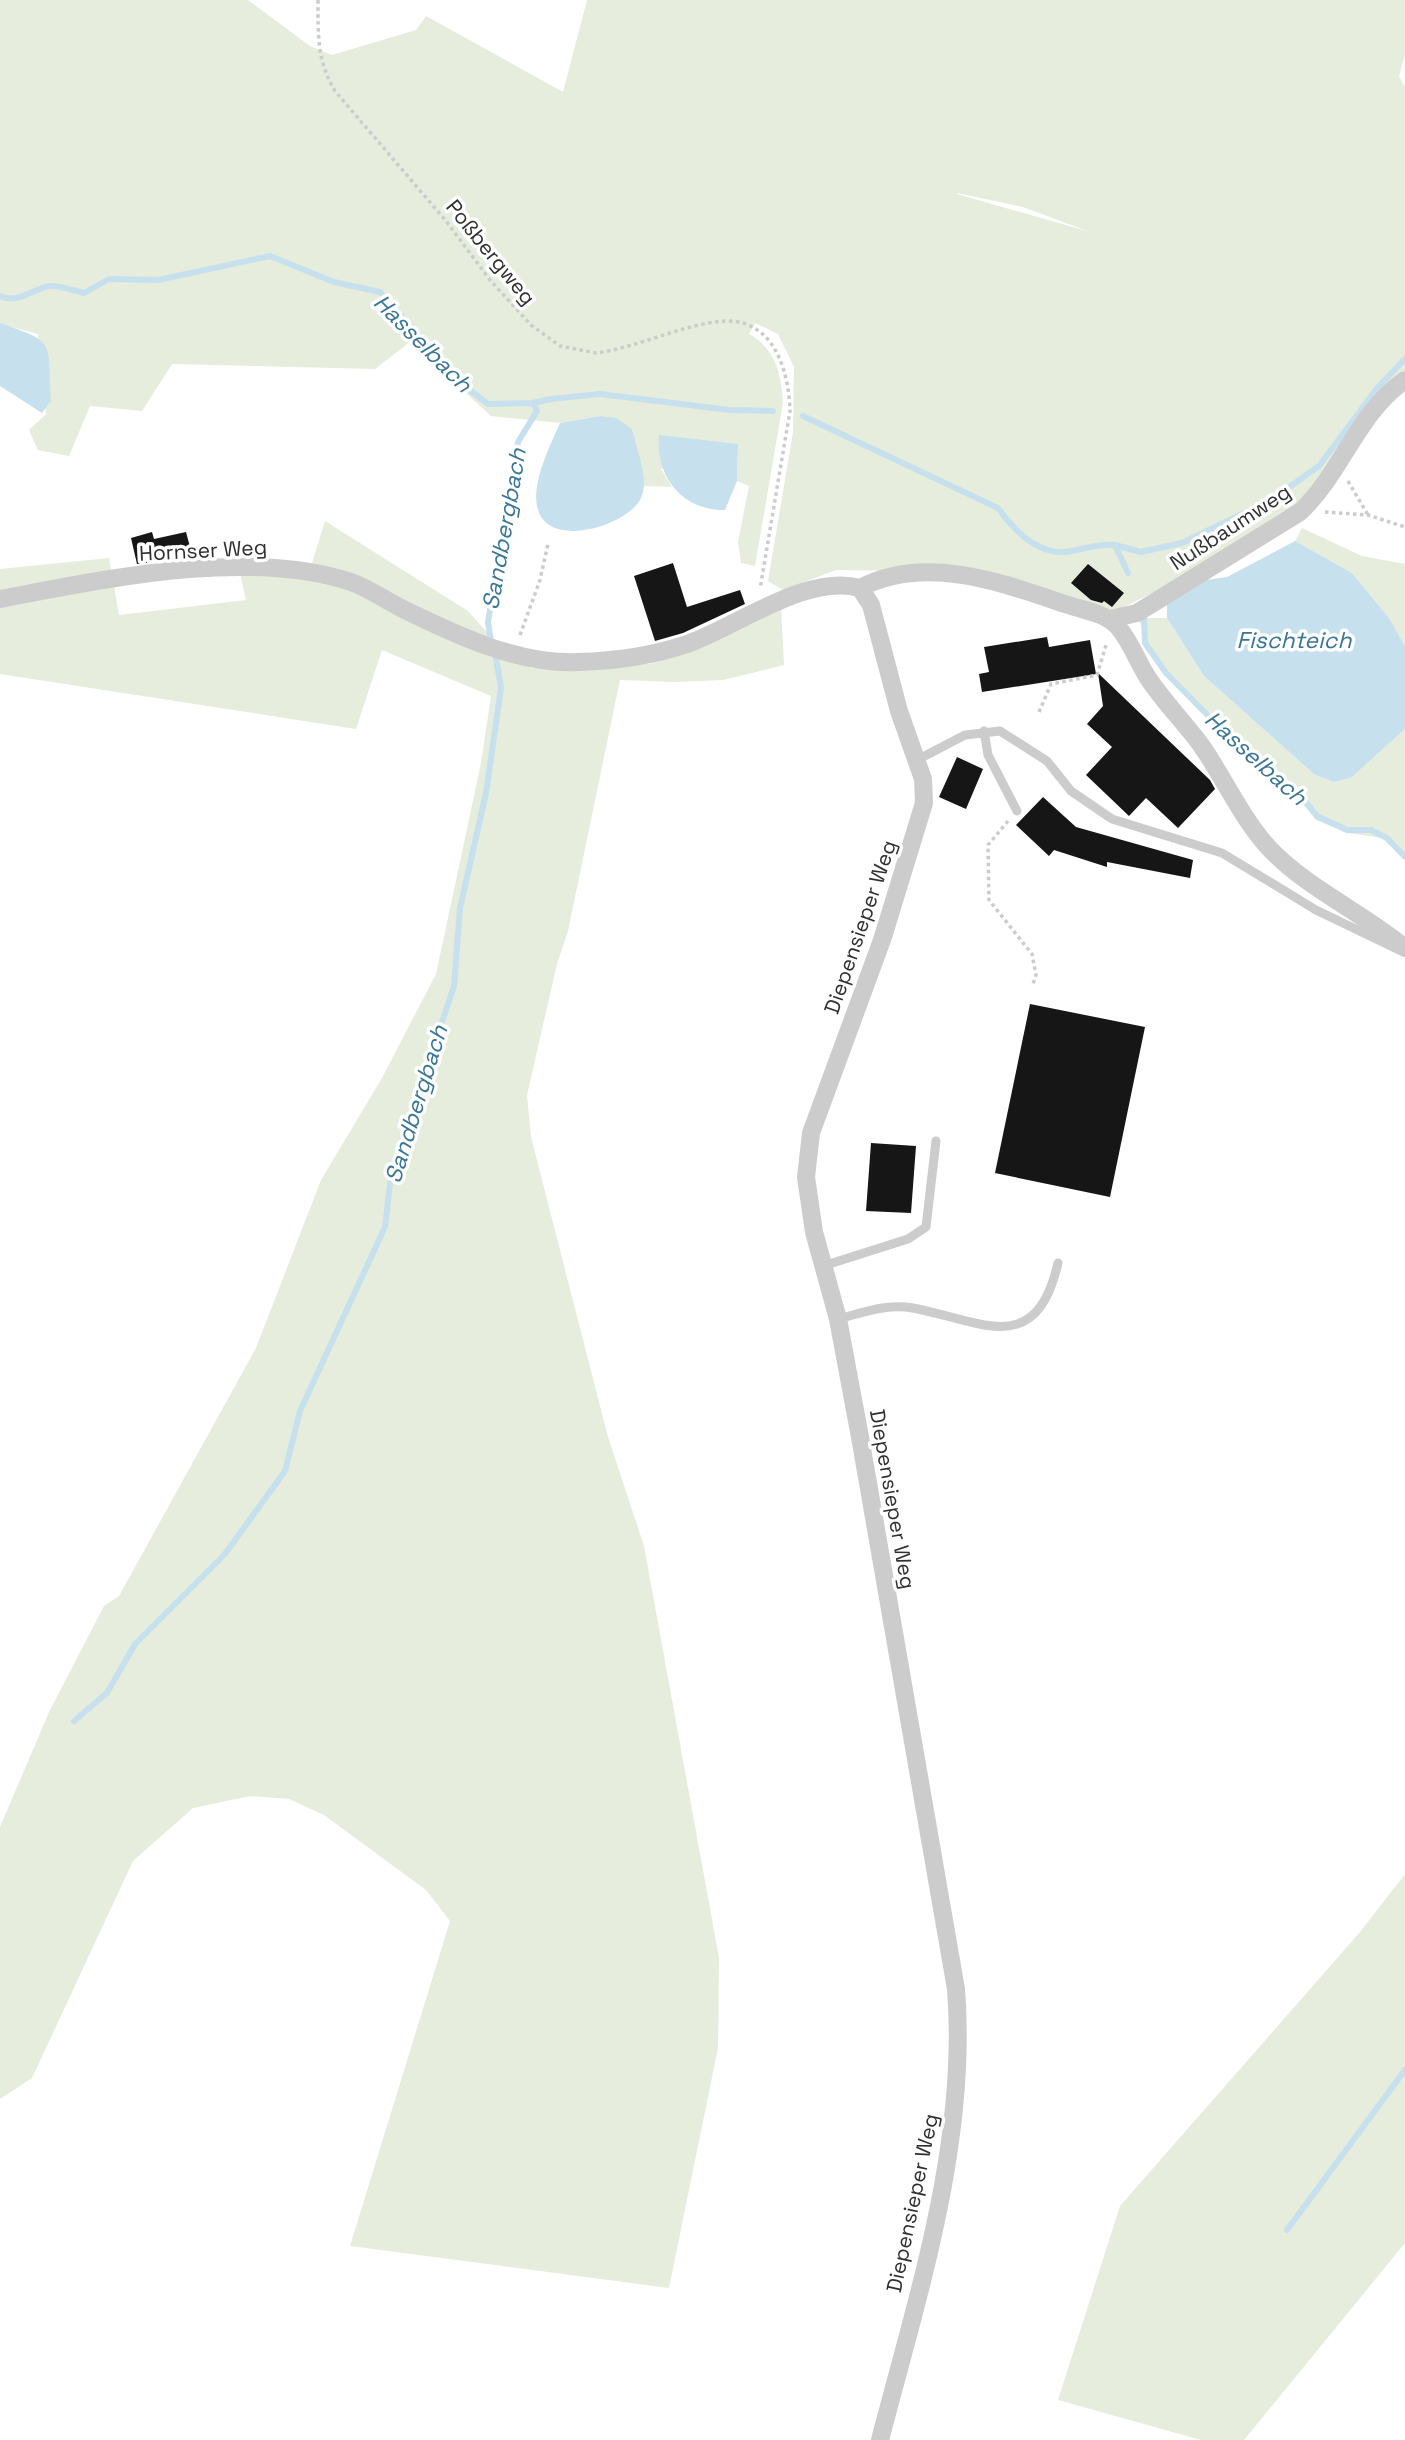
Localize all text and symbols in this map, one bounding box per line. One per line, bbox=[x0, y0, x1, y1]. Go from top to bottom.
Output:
street label: Poßbergweg bbox=[440, 194, 542, 310]
water label: Hasselbach bbox=[367, 287, 479, 399]
water label: Sandbergbach bbox=[475, 445, 533, 612]
street label: Nußbaumweg bbox=[1165, 478, 1295, 576]
street label: Hornser Weg bbox=[138, 533, 268, 567]
water label: Fischteich bbox=[1237, 625, 1352, 655]
water label: Hasselbach bbox=[1199, 704, 1314, 812]
street label: Diepensieper Weg bbox=[818, 837, 902, 1017]
water label: Sandbergbach bbox=[378, 1021, 454, 1186]
street label: Diepensieper Weg bbox=[864, 1407, 922, 1591]
street label: Diepensieper Weg bbox=[880, 2111, 944, 2295]

